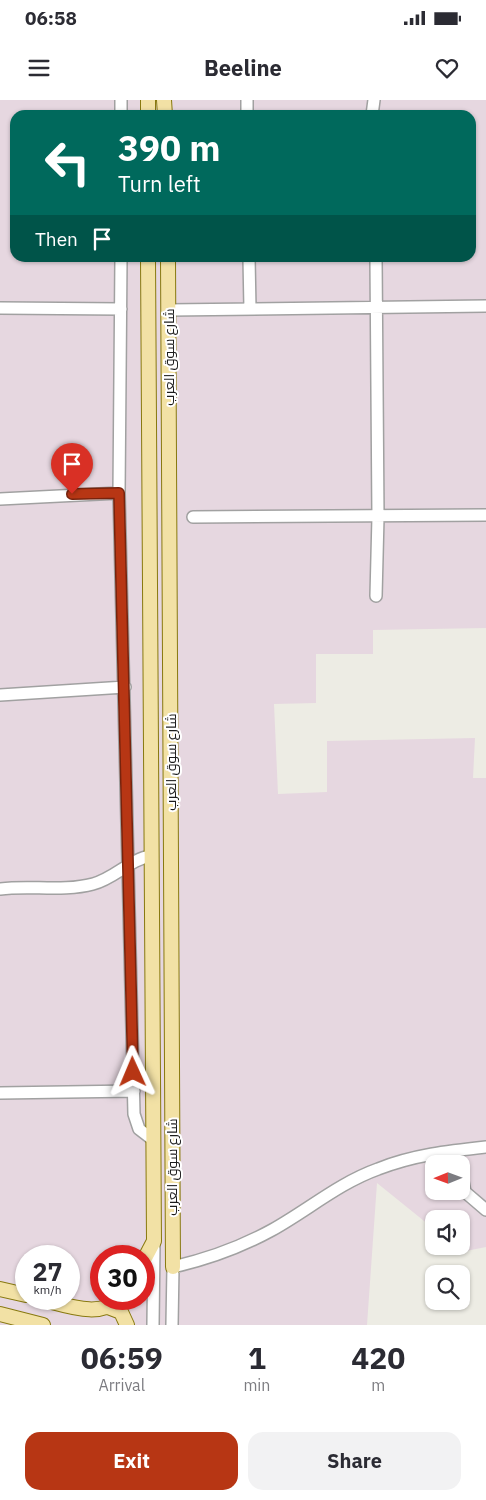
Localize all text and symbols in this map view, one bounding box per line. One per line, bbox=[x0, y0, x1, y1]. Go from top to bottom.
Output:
text: 06:58 bbox=[25, 6, 77, 30]
text: Beeline bbox=[204, 53, 282, 82]
icon: menu bbox=[25, 54, 53, 82]
icon: heart bbox=[433, 54, 461, 82]
text: 390 m bbox=[118, 125, 221, 171]
icon: left bbox=[35, 130, 100, 195]
text: Turn left bbox=[118, 169, 201, 198]
icon: arrive bbox=[88, 225, 116, 253]
text: Then bbox=[35, 227, 78, 251]
street label: شارع سوق العرب bbox=[160, 308, 178, 406]
pin bbox=[51, 443, 93, 494]
icon: arrive bbox=[58, 450, 86, 478]
street label: شارع سوق العرب bbox=[162, 713, 180, 811]
position arrow bbox=[106, 1045, 158, 1097]
street label: شارع سوق العرب bbox=[163, 1118, 181, 1216]
north arrow bbox=[425, 1155, 470, 1200]
map controls bbox=[425, 1155, 470, 1310]
button: sound bbox=[425, 1210, 470, 1255]
speed limit sign: 30 bbox=[90, 1245, 155, 1310]
text: 27 bbox=[32, 1255, 63, 1288]
button: search bbox=[425, 1265, 470, 1310]
text: km/h bbox=[33, 1282, 62, 1297]
text: 06:59 bbox=[81, 1338, 163, 1377]
text: 1 bbox=[248, 1338, 266, 1377]
text: 420 bbox=[351, 1338, 405, 1377]
text: Arrival bbox=[98, 1375, 145, 1395]
text: min bbox=[243, 1375, 270, 1395]
text: m bbox=[371, 1375, 385, 1395]
button: Exit bbox=[25, 1432, 238, 1490]
button: Share bbox=[248, 1432, 461, 1490]

